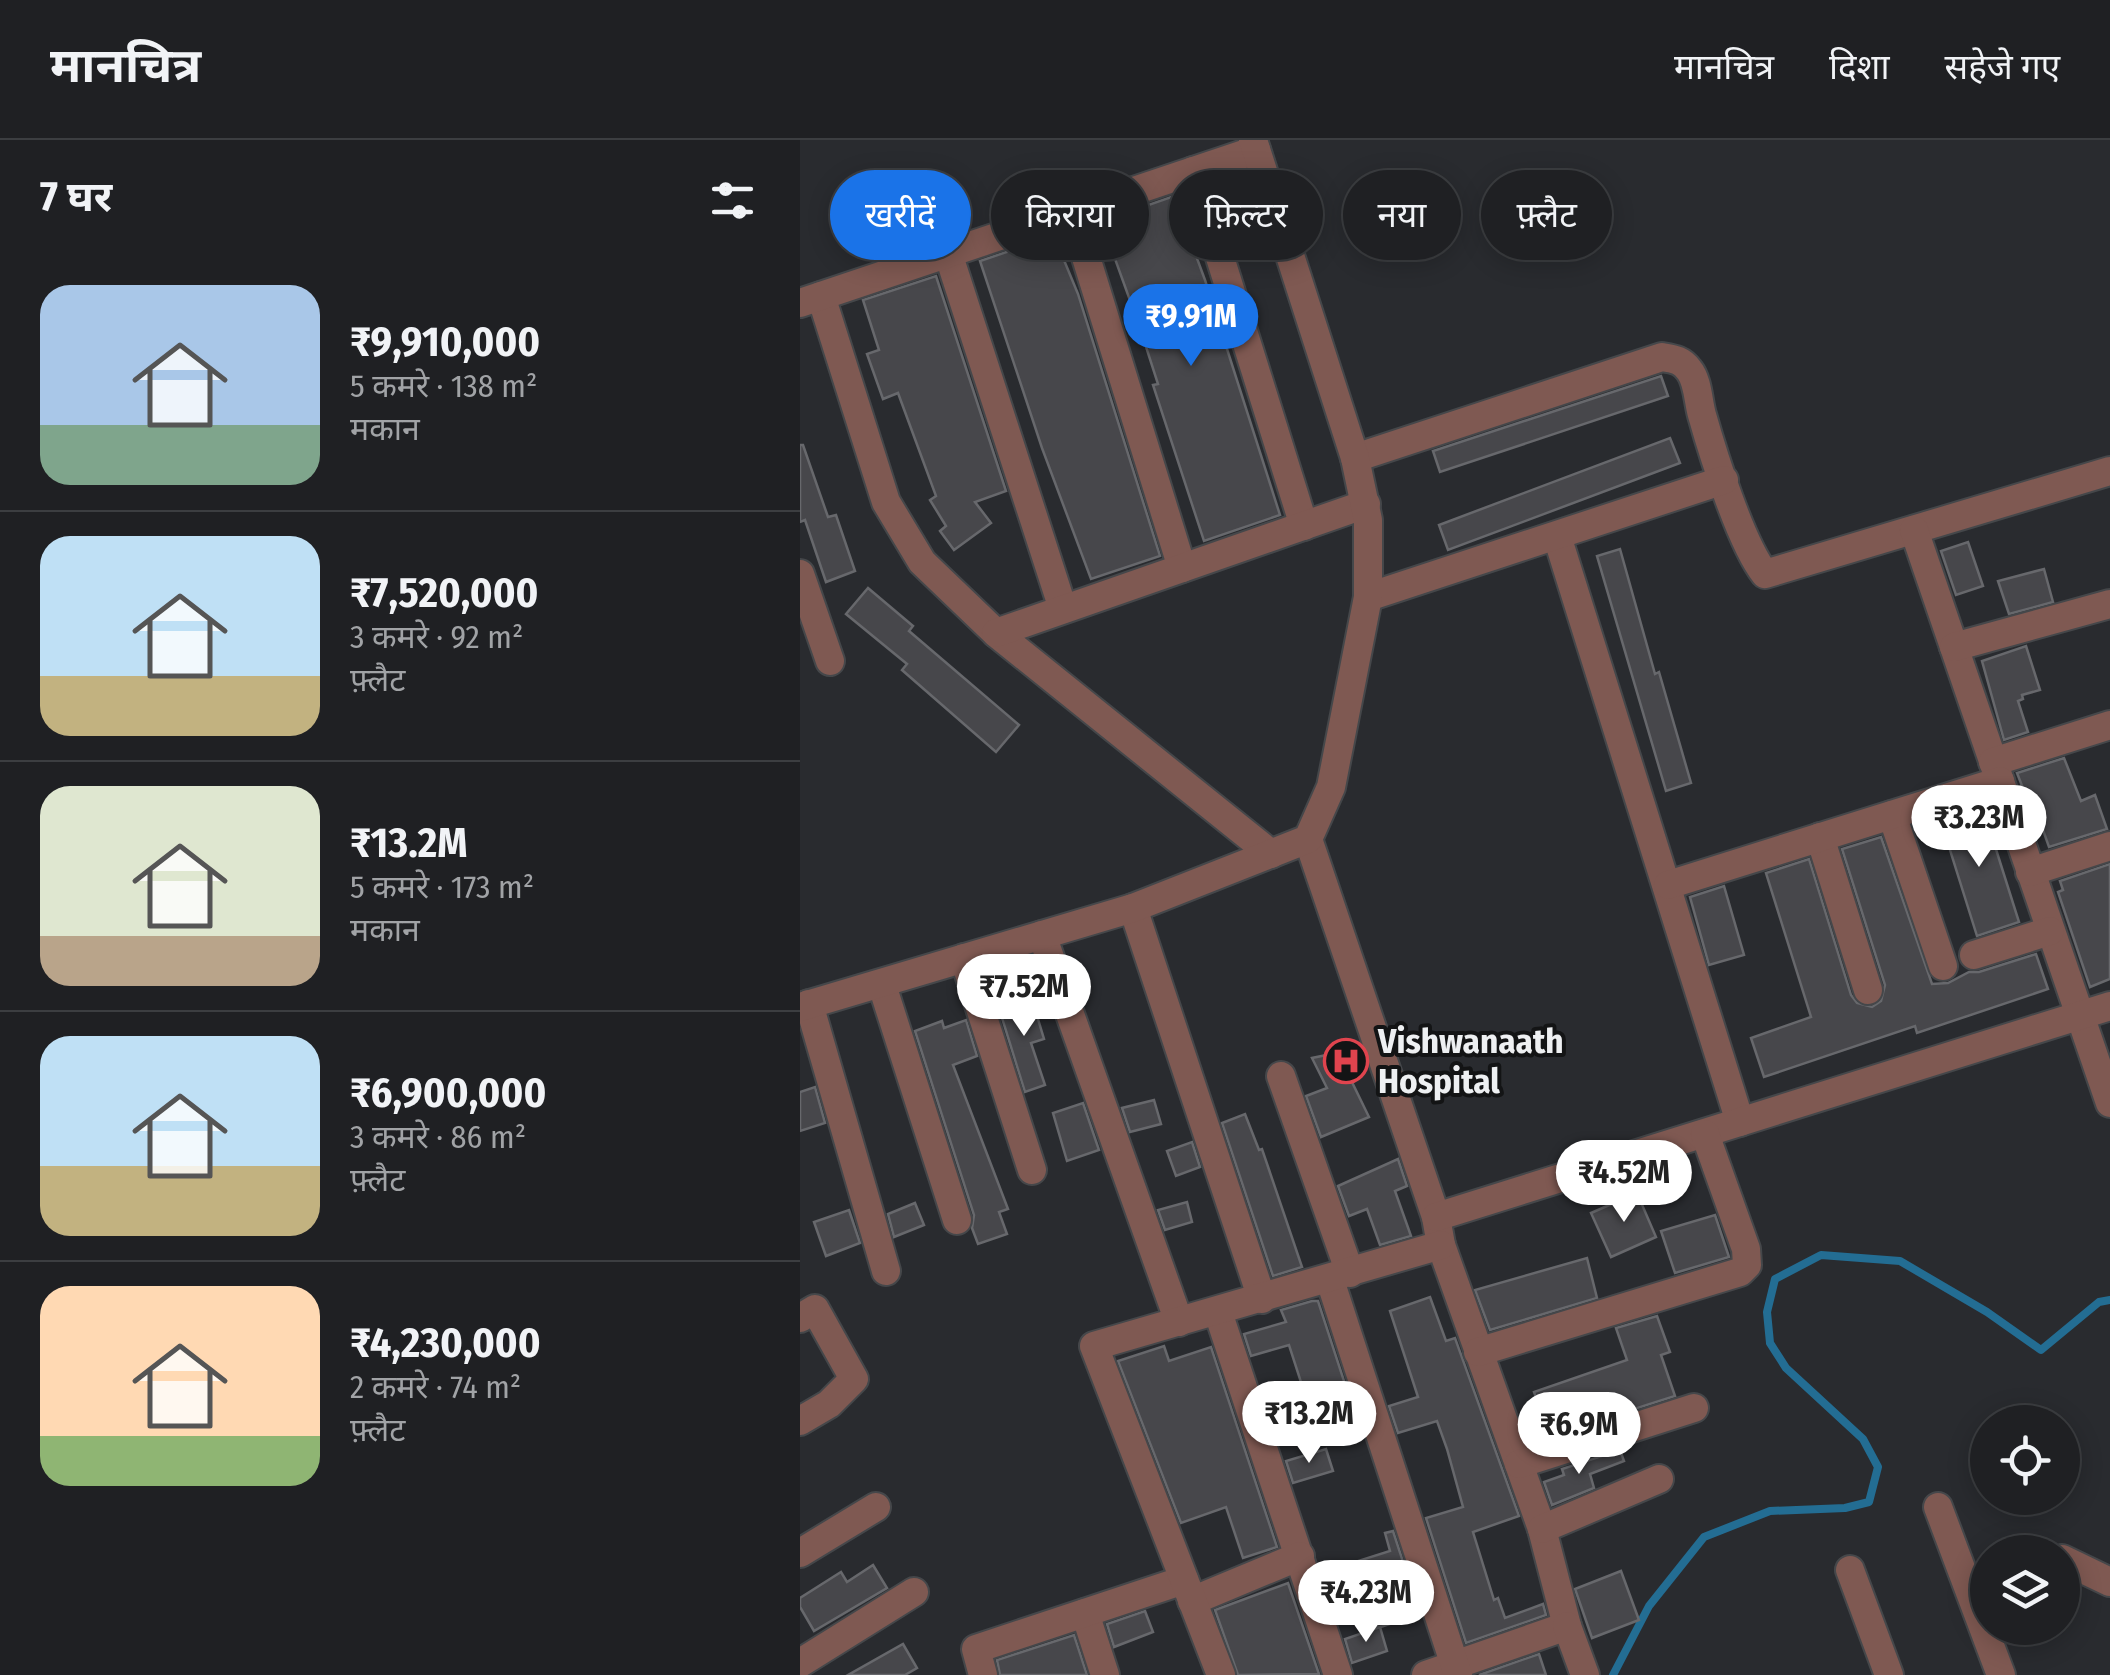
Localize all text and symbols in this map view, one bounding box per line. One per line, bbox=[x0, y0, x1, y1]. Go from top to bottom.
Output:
text: मानचित्र bbox=[50, 37, 201, 95]
text: मानचित्र bbox=[1674, 46, 1774, 88]
text: दिशा bbox=[1829, 46, 1889, 88]
text: सहेजे गए bbox=[1944, 46, 2060, 88]
chip: खरीदें bbox=[830, 170, 971, 260]
chip: किराया bbox=[991, 170, 1149, 260]
chip: फ़िल्टर bbox=[1169, 170, 1323, 260]
chip: नया bbox=[1343, 170, 1461, 260]
chip: फ़्लैट bbox=[1481, 170, 1612, 260]
text: 7 घर bbox=[40, 172, 112, 222]
icon: filters bbox=[705, 173, 760, 228]
pin: ₹9.91M bbox=[1110, 284, 1272, 369]
text: ₹9.91M bbox=[1145, 297, 1237, 335]
text: ₹9,910,000 bbox=[350, 317, 540, 367]
icon: home bbox=[120, 325, 240, 445]
text: 5 कमरे · 138 m² bbox=[350, 367, 537, 405]
text: मकान bbox=[350, 410, 420, 448]
text: ₹7,520,000 bbox=[350, 568, 539, 618]
icon: home bbox=[120, 576, 240, 696]
text: 3 कमरे · 92 m² bbox=[350, 618, 523, 656]
text: फ़्लैट bbox=[350, 661, 405, 699]
pin: ₹3.23M bbox=[1898, 785, 2060, 870]
text: ₹3.23M bbox=[1933, 798, 2025, 836]
text: ₹13.2M bbox=[350, 818, 467, 868]
icon: home bbox=[120, 826, 240, 946]
text: 5 कमरे · 173 m² bbox=[350, 868, 534, 906]
text: मकान bbox=[350, 911, 420, 949]
pin: ₹7.52M bbox=[943, 954, 1105, 1039]
text: ₹7.52M bbox=[979, 967, 1069, 1005]
place label: Vishwanaath Hospital bbox=[1377, 1020, 1564, 1102]
hospital icon: Vishwanaath Hospital bbox=[1323, 1038, 1369, 1084]
text: ₹6,900,000 bbox=[350, 1068, 546, 1118]
icon: home bbox=[120, 1076, 240, 1196]
text: 3 कमरे · 86 m² bbox=[350, 1118, 526, 1156]
pin: ₹4.52M bbox=[1543, 1140, 1705, 1225]
text: ₹4.52M bbox=[1578, 1153, 1670, 1191]
text: फ़्लैट bbox=[350, 1161, 405, 1199]
text: ₹4,230,000 bbox=[350, 1318, 541, 1368]
icon: home bbox=[120, 1326, 240, 1446]
text: 2 कमरे · 74 m² bbox=[350, 1368, 521, 1406]
pin: ₹13.2M bbox=[1228, 1381, 1390, 1466]
pin: ₹6.9M bbox=[1509, 1392, 1649, 1477]
text: ₹13.2M bbox=[1264, 1394, 1354, 1432]
text: ₹6.9M bbox=[1540, 1405, 1618, 1443]
map controls bbox=[1970, 1405, 2080, 1645]
button: locate bbox=[1970, 1405, 2080, 1515]
text: फ़्लैट bbox=[350, 1411, 405, 1449]
button: layers bbox=[1970, 1535, 2080, 1645]
pin: ₹4.23M bbox=[1285, 1560, 1447, 1645]
text: ₹4.23M bbox=[1320, 1573, 1412, 1611]

